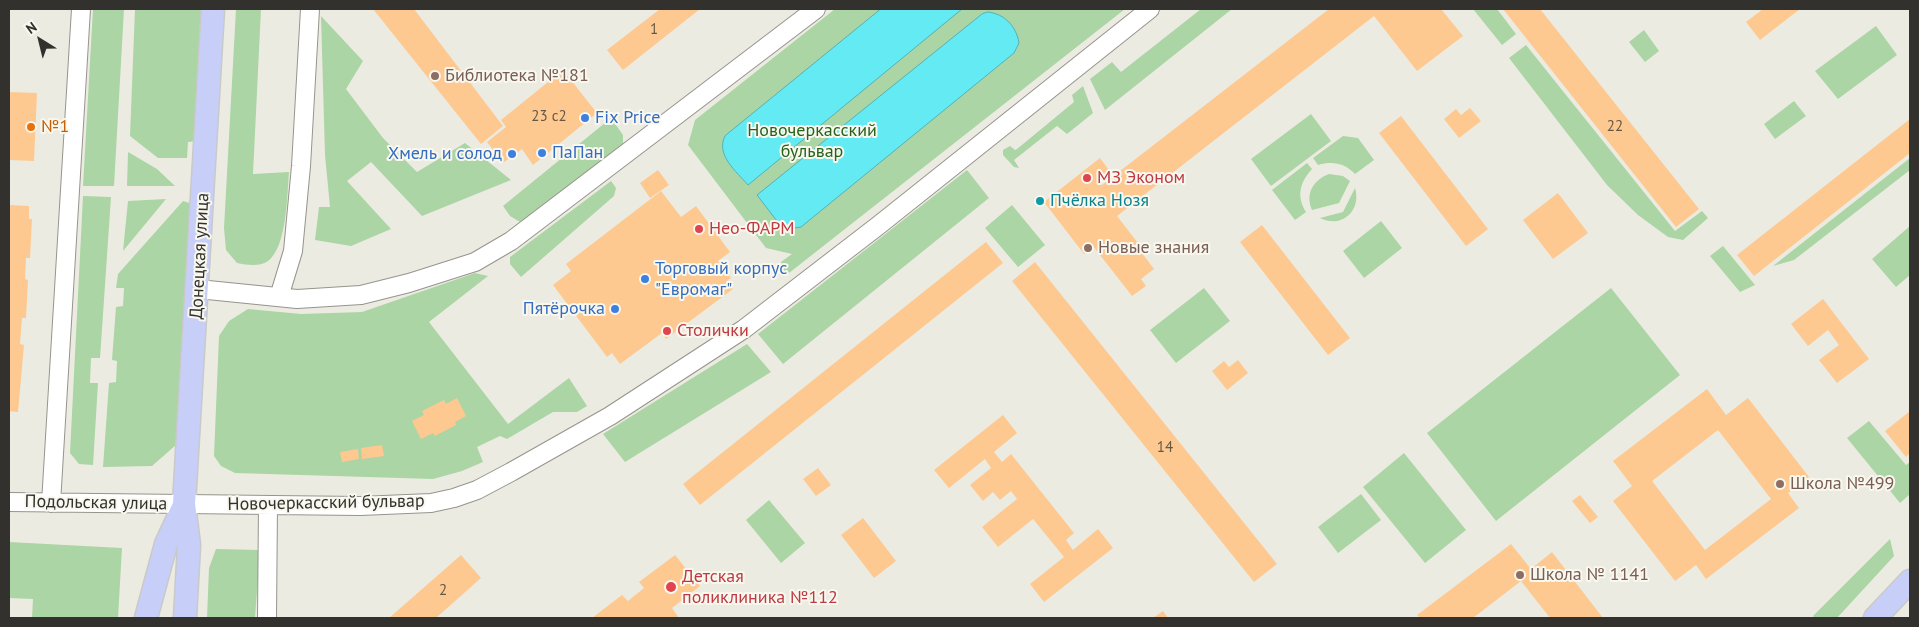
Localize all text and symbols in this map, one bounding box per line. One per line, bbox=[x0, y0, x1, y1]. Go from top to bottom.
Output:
north arrow bbox=[15, 15, 65, 65]
text: N bbox=[22, 18, 40, 38]
house number: 1 bbox=[650, 21, 658, 39]
place label: Библиотека №181 bbox=[445, 65, 589, 87]
marker: Библиотека №181 bbox=[429, 70, 441, 82]
place label: Fix Price bbox=[595, 107, 660, 129]
house number: 23 с2 bbox=[531, 108, 567, 126]
marker: Fix Price bbox=[579, 112, 591, 124]
place label: №1 bbox=[41, 116, 69, 138]
house number: 22 bbox=[1607, 118, 1623, 136]
park label: Новочеркасский бульвар bbox=[747, 120, 877, 162]
marker: №1 bbox=[25, 121, 37, 133]
place label: ПаПан bbox=[552, 142, 603, 164]
place label: Хмель и солод bbox=[388, 143, 502, 165]
marker: ПаПан bbox=[536, 147, 548, 159]
marker: Хмель и солод bbox=[506, 148, 518, 160]
place label: МЗ Эконом bbox=[1097, 167, 1185, 189]
marker: МЗ Эконом bbox=[1081, 172, 1093, 184]
place label: Пчёлка Нозя bbox=[1050, 190, 1149, 212]
street label: Донецкая улица bbox=[186, 192, 214, 320]
marker: Пчёлка Нозя bbox=[1034, 195, 1046, 207]
place label: Нео-ФАРМ bbox=[709, 218, 795, 240]
marker: Нео-ФАРМ bbox=[693, 223, 705, 235]
place label: Новые знания bbox=[1098, 237, 1209, 259]
marker: Новые знания bbox=[1082, 242, 1094, 254]
place label: Торговый корпус "Евромаг" bbox=[655, 258, 787, 300]
marker: Торговый корпус "Евромаг" bbox=[639, 273, 651, 285]
place label: Пятёрочка bbox=[523, 298, 605, 320]
marker: Пятёрочка bbox=[609, 303, 621, 315]
place label: Столички bbox=[677, 320, 749, 342]
marker: Столички bbox=[661, 325, 673, 337]
house number: 14 bbox=[1157, 439, 1173, 457]
place label: Школа №499 bbox=[1790, 473, 1894, 495]
marker: Школа №499 bbox=[1774, 478, 1786, 490]
street label: Новочеркасский бульвар bbox=[227, 490, 425, 516]
street label: Подольская улица bbox=[24, 491, 168, 515]
place label: Школа № 1141 bbox=[1530, 564, 1649, 586]
place label: Детская поликлиника №112 bbox=[682, 566, 838, 608]
marker: Школа № 1141 bbox=[1514, 569, 1526, 581]
marker: Детская поликлиника №112 bbox=[664, 580, 678, 594]
house number: 2 bbox=[439, 582, 447, 600]

